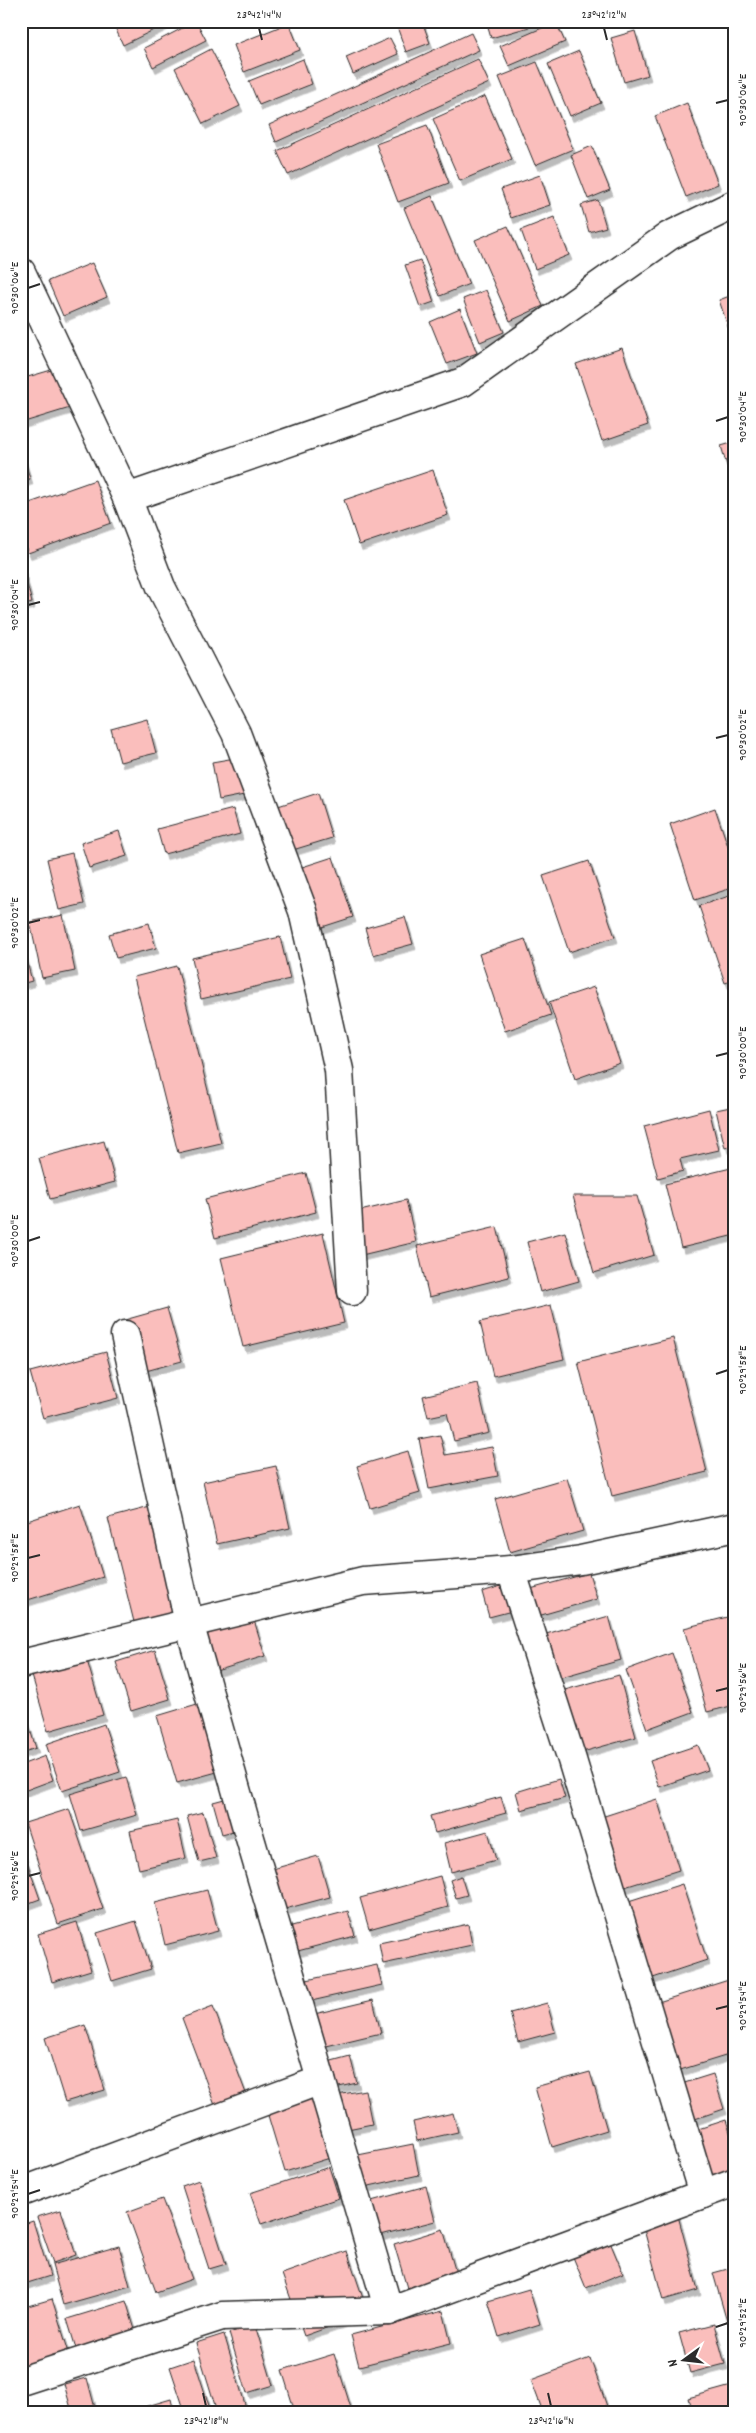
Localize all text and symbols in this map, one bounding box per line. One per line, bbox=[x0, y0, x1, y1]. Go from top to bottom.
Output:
text: 23°42'14"N bbox=[237, 7, 281, 24]
text: 23°42'12"N bbox=[581, 7, 627, 24]
text: 90°30'06"E bbox=[735, 73, 752, 126]
text: 90°30'06"E bbox=[7, 261, 24, 314]
text: 90°30'04"E bbox=[735, 391, 752, 443]
text: 90°30'04"E bbox=[7, 579, 24, 631]
text: 90°30'02"E bbox=[735, 709, 752, 761]
text: 90°30'02"E bbox=[7, 897, 24, 949]
text: 90°30'00"E bbox=[735, 1026, 752, 1079]
text: 90°30'00"E bbox=[7, 1214, 24, 1267]
text: 90°29'58"E bbox=[735, 1345, 752, 1395]
text: 90°29'58"E bbox=[7, 1533, 24, 1583]
text: 90°29'56"E bbox=[735, 1662, 752, 1713]
text: 90°29'56"E bbox=[7, 1850, 24, 1901]
text: 90°29'54"E bbox=[735, 1981, 752, 2031]
text: 90°29'54"E bbox=[7, 2169, 24, 2219]
text: 90°29'52"E bbox=[735, 2298, 752, 2348]
north arrow bbox=[658, 2336, 708, 2386]
text: N bbox=[663, 2357, 684, 2369]
text: 23°42'18"N bbox=[184, 2413, 228, 2430]
text: 23°42'16"N bbox=[528, 2413, 574, 2430]

